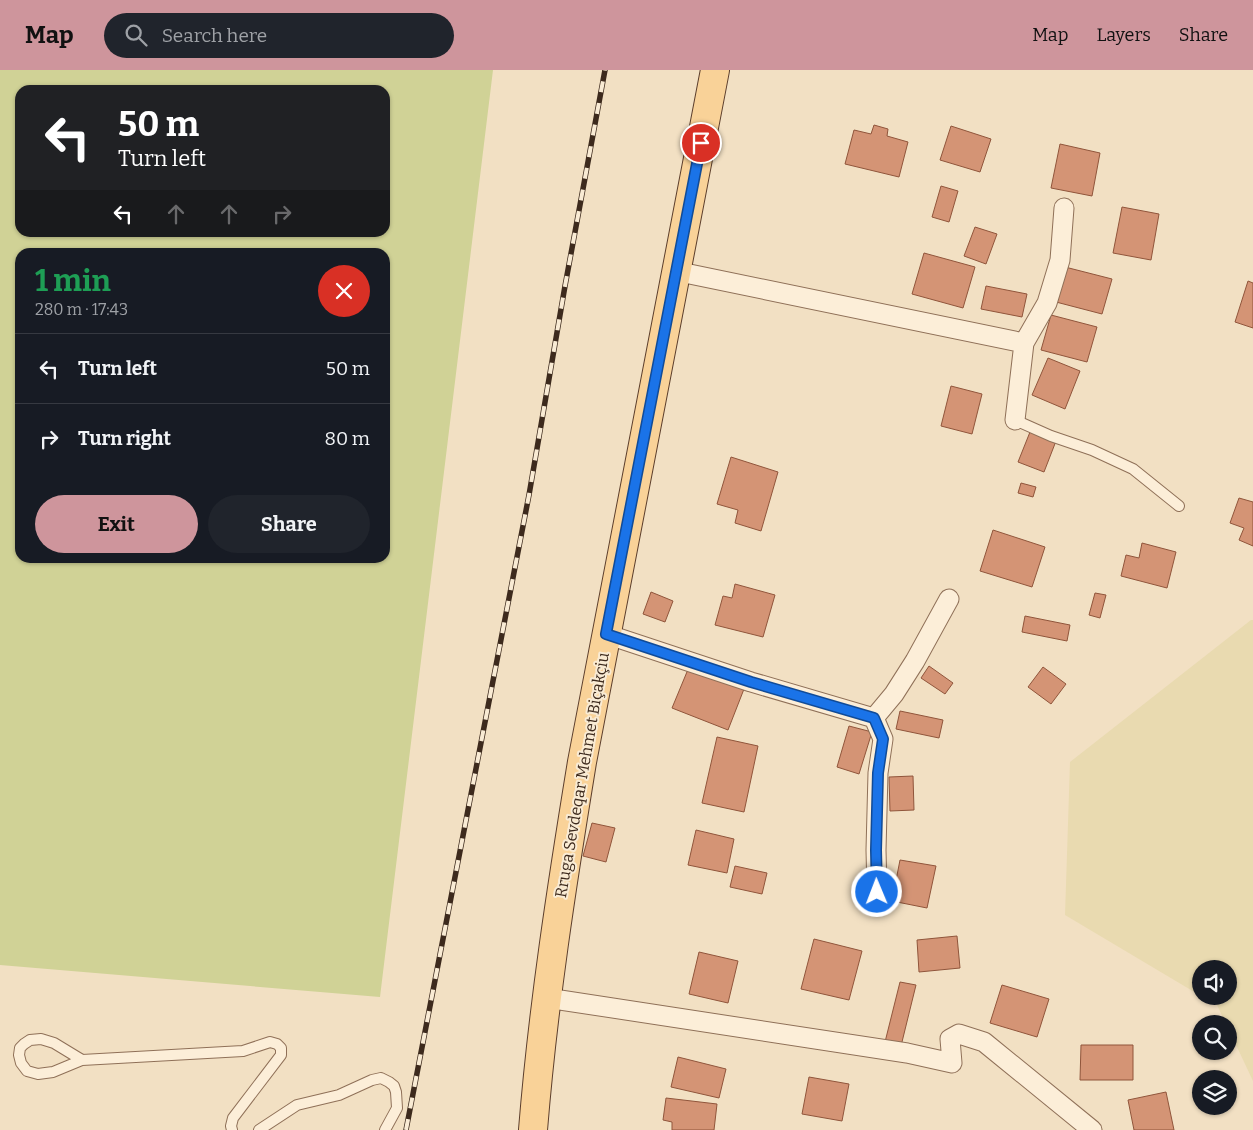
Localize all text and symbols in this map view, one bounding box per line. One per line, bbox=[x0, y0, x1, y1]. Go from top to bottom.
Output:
search box bbox=[104, 13, 454, 58]
text: Map bbox=[25, 21, 74, 49]
icon: search bbox=[122, 21, 150, 49]
text: Search here bbox=[162, 24, 267, 47]
text: Map bbox=[1032, 24, 1068, 46]
text: Layers bbox=[1096, 24, 1151, 46]
text: Share bbox=[1179, 24, 1228, 46]
text: 50 m bbox=[118, 103, 199, 145]
icon: left bbox=[35, 105, 100, 170]
pin bbox=[680, 122, 722, 164]
icon: arrive bbox=[687, 129, 715, 157]
text: Turn left bbox=[118, 145, 206, 172]
icon: left bbox=[109, 200, 137, 228]
icon: ahead bbox=[162, 200, 190, 228]
icon: ahead bbox=[215, 200, 243, 228]
icon: right bbox=[268, 200, 296, 228]
text: 1 min bbox=[35, 263, 111, 299]
button: close bbox=[318, 265, 370, 317]
text: 280 m · 17:43 bbox=[35, 300, 128, 319]
icon: left bbox=[35, 355, 63, 383]
text: Turn left bbox=[78, 357, 157, 380]
text: 50 m bbox=[326, 357, 370, 380]
icon: right bbox=[35, 425, 63, 453]
text: Turn right bbox=[78, 427, 171, 450]
text: 80 m bbox=[324, 427, 370, 450]
button: Exit bbox=[35, 495, 198, 553]
button: Share bbox=[208, 495, 370, 553]
street label: Rruga Sevdeqar Mehmet Biçakçiu bbox=[551, 651, 613, 899]
position arrow bbox=[850, 865, 902, 917]
map controls bbox=[1192, 960, 1237, 1115]
button: sound bbox=[1192, 960, 1237, 1005]
button: search bbox=[1192, 1015, 1237, 1060]
button: layers bbox=[1192, 1070, 1237, 1115]

